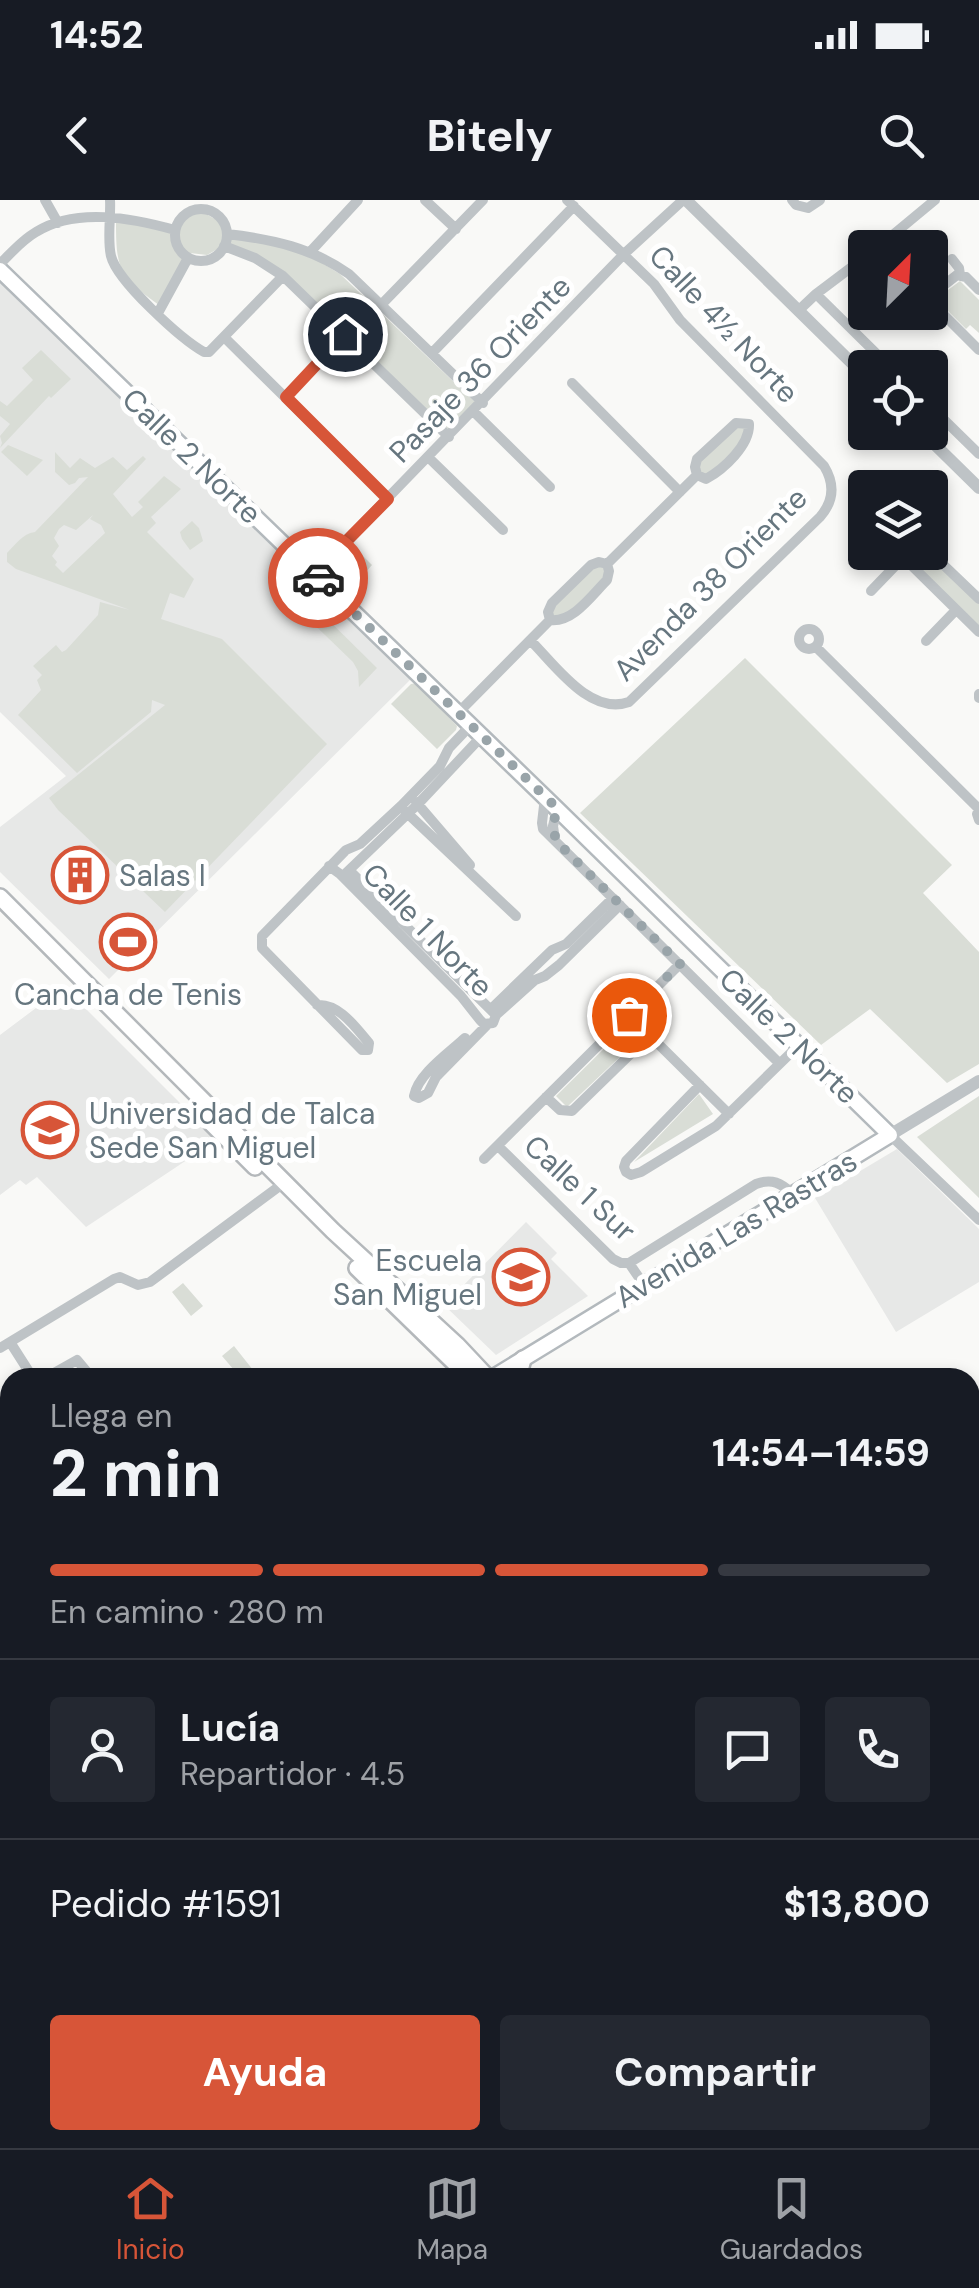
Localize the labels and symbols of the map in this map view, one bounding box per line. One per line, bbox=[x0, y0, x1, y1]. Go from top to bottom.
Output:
north arrow bbox=[848, 230, 948, 330]
street label: Calle 4½ Norte bbox=[641, 237, 807, 411]
street label: Pasaje 36 Oriente bbox=[381, 267, 579, 471]
pin bbox=[303, 292, 388, 377]
street label: Calle 2 Norte bbox=[114, 380, 270, 532]
street label: Avenda 38 Oriente bbox=[605, 479, 815, 689]
courier bbox=[268, 528, 368, 628]
building icon: Salas I bbox=[50, 845, 110, 905]
street label: Calle 1 Norte bbox=[354, 855, 502, 1005]
place label: Salas I bbox=[119, 856, 206, 895]
sports icon: Cancha de Tenis bbox=[98, 912, 158, 972]
street label: Calle 2 Norte bbox=[711, 960, 867, 1112]
pin bbox=[587, 973, 672, 1058]
place label: Cancha de Tenis bbox=[14, 975, 242, 1014]
place label: Universidad de Talca Sede San Miguel bbox=[89, 1094, 375, 1167]
school or university icon: Universidad de Talca Sede San Miguel bbox=[20, 1100, 80, 1160]
street label: Calle 1 Sur bbox=[516, 1126, 644, 1250]
street label: Avenida Las Rastras bbox=[608, 1141, 864, 1317]
place label: Escuela San Miguel bbox=[333, 1241, 482, 1314]
school or university icon: Escuela San Miguel bbox=[491, 1247, 551, 1307]

